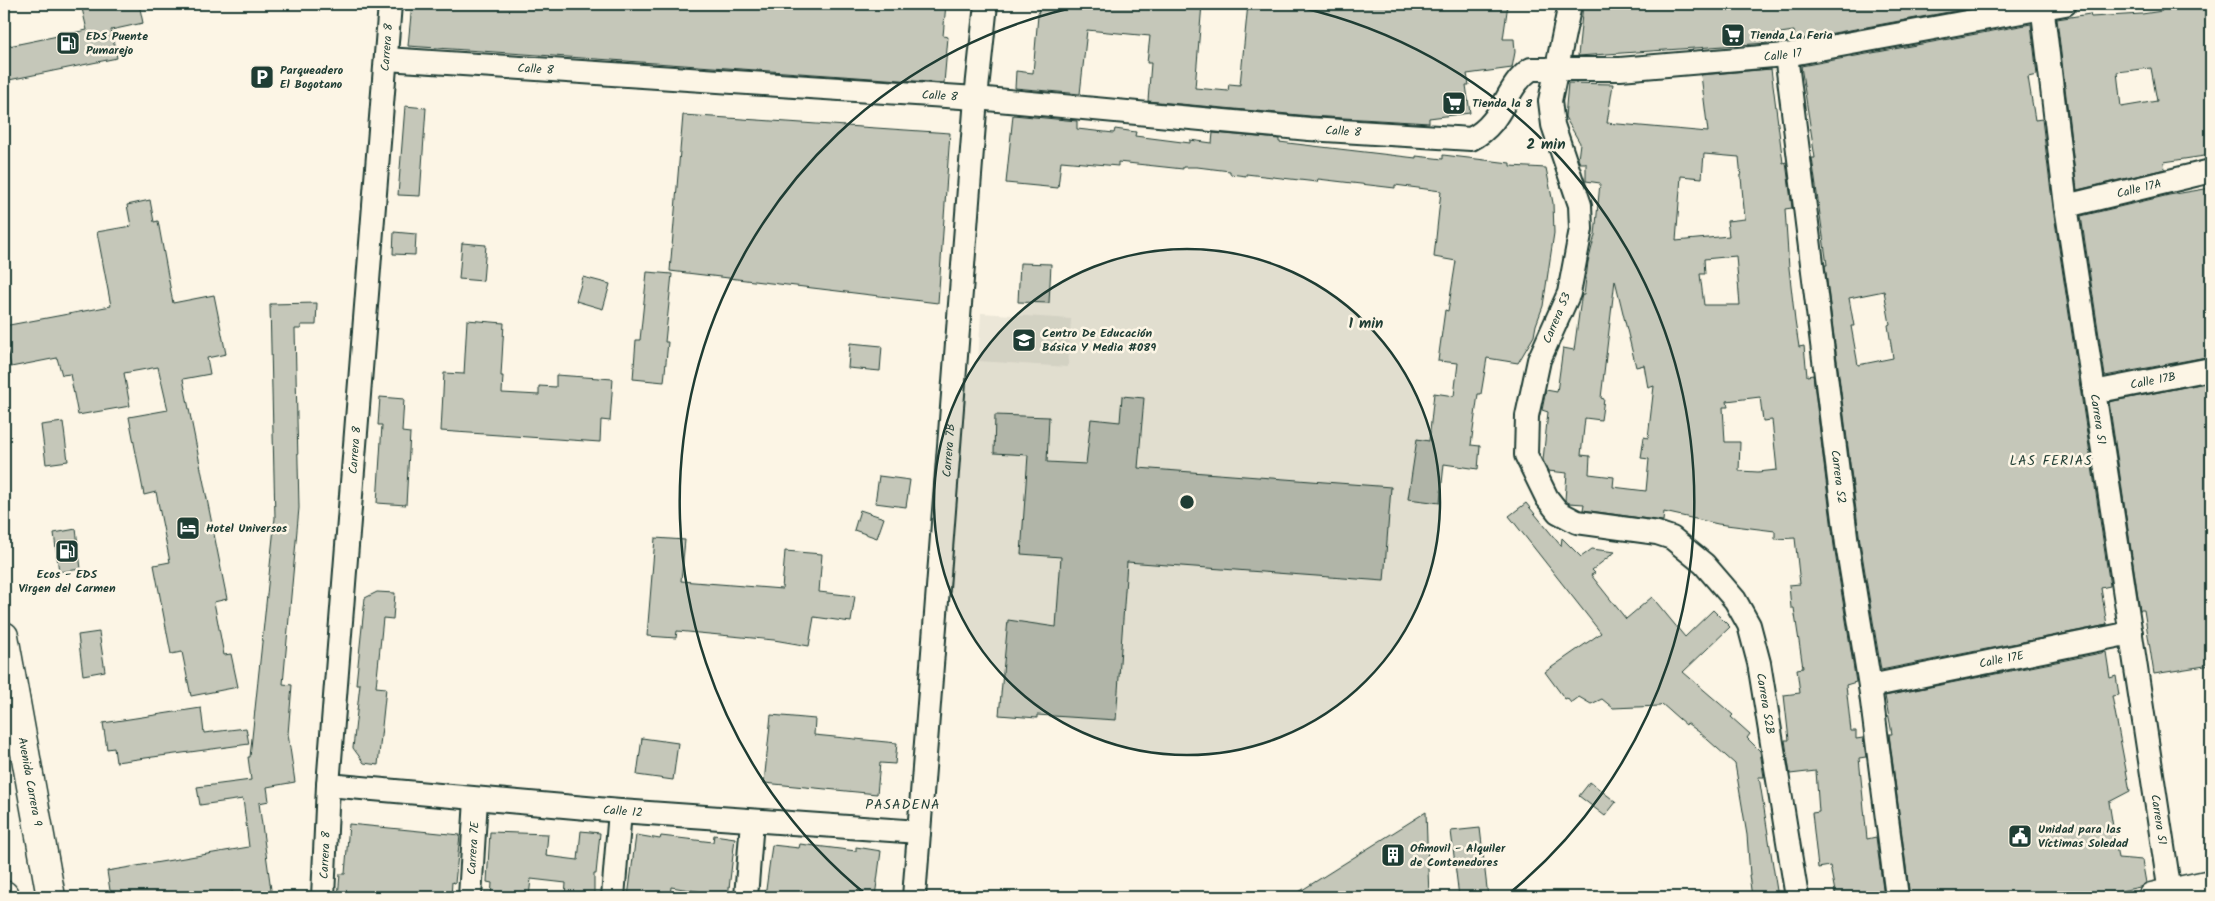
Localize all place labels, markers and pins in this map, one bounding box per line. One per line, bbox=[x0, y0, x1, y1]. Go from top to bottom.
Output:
supermarket icon: Tienda La Feria bbox=[1720, 22, 1746, 48]
place label: Tienda La Feria bbox=[1750, 26, 1833, 45]
place label: EDS Puente Pumarejo bbox=[86, 27, 148, 60]
fuel station icon: EDS Puente Pumarejo bbox=[55, 30, 81, 56]
place label: Parqueadero El Bogotano bbox=[280, 61, 344, 94]
parking icon: Parqueadero El Bogotano bbox=[249, 64, 275, 90]
supermarket icon: Tienda la 8 bbox=[1441, 90, 1467, 116]
place label: Tienda la 8 bbox=[1472, 94, 1533, 113]
place label: Centro De Educación Básica Y Media #089 bbox=[1042, 324, 1156, 357]
school or university icon: Centro De Educación Básica Y Media #089 bbox=[1011, 327, 1037, 353]
centre of rings bbox=[1178, 493, 1196, 511]
hotel icon: Hotel Universos bbox=[175, 515, 201, 541]
place label: Hotel Universos bbox=[206, 519, 288, 538]
fuel station icon: Ecos - EDS Virgen del Carmen bbox=[54, 538, 80, 564]
place label: Ecos - EDS Virgen del Carmen bbox=[18, 565, 116, 598]
place label: Unidad para las Víctimas Soledad bbox=[2038, 820, 2129, 853]
public building icon: Unidad para las Víctimas Soledad bbox=[2007, 823, 2033, 849]
place label: Ofimovil - Alquiler de Contenedores bbox=[1410, 839, 1506, 872]
building icon: Ofimovil - Alquiler de Contenedores bbox=[1380, 842, 1406, 868]

